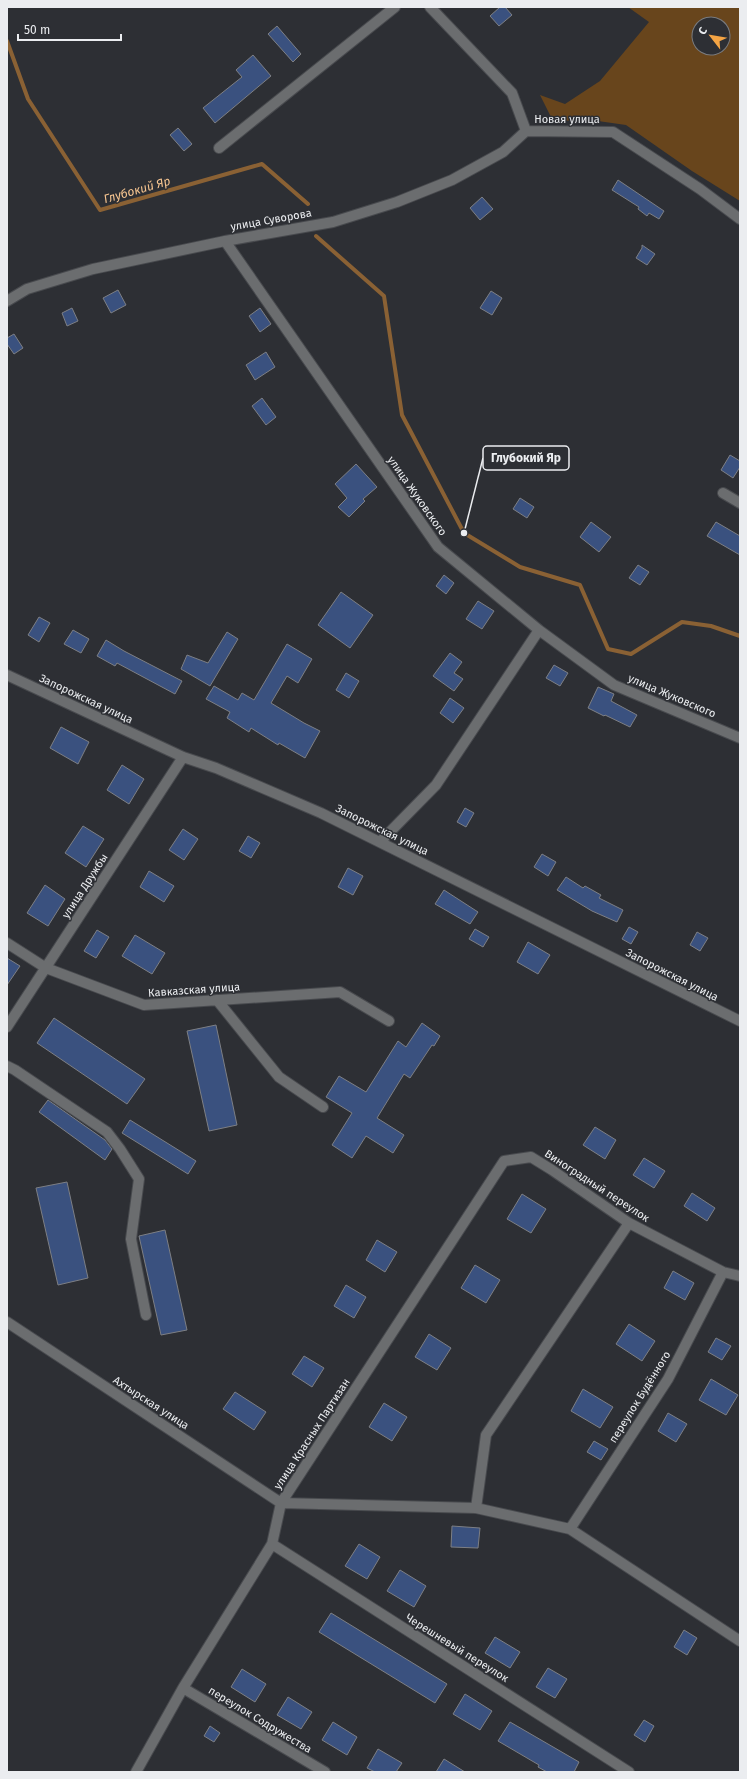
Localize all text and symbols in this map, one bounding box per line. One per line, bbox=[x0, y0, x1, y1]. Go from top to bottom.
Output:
scale bar bbox=[18, 16, 121, 42]
north arrow bbox=[691, 16, 731, 56]
text: 50 m bbox=[24, 23, 50, 37]
text: С bbox=[696, 24, 710, 37]
street label: Новая улица bbox=[534, 113, 600, 126]
water label: Глубокий Яр bbox=[102, 174, 172, 206]
street label: улица Суворова bbox=[229, 206, 313, 234]
callout: Глубокий Яр bbox=[483, 446, 569, 470]
text: Глубокий Яр bbox=[491, 451, 561, 465]
street label: улица Жуковского bbox=[385, 454, 449, 538]
street label: Запорожская улица bbox=[37, 672, 135, 726]
street label: улица Жуковского bbox=[626, 672, 718, 720]
street label: Запорожская улица bbox=[333, 802, 431, 858]
street label: улица Дружбы bbox=[59, 851, 111, 921]
street label: Запорожская улица bbox=[624, 946, 720, 1004]
street label: Кавказская улица bbox=[148, 980, 240, 1000]
street label: Виноградный переулок bbox=[542, 1147, 652, 1225]
street label: переулок Будённого bbox=[606, 1349, 674, 1445]
street label: Ахтырская улица bbox=[111, 1374, 191, 1432]
street label: улица Красных Партизан bbox=[271, 1376, 353, 1492]
street label: Черешневый переулок bbox=[403, 1611, 511, 1685]
street label: переулок Содружества bbox=[206, 1684, 314, 1756]

